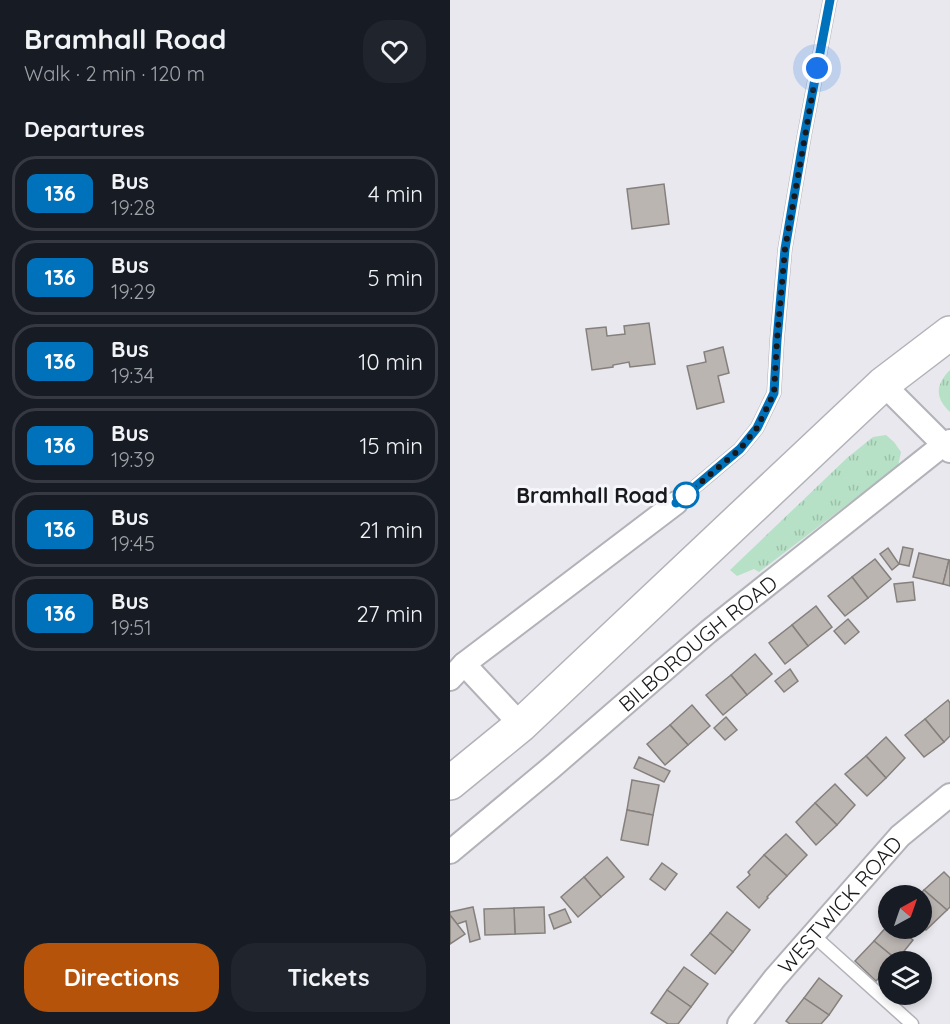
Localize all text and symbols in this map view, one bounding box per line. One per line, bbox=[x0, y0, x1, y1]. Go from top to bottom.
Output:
button: heart bbox=[363, 20, 426, 83]
text: Bramhall Road bbox=[24, 21, 226, 56]
your location bbox=[802, 53, 832, 83]
text: Walk · 2 min · 120 m bbox=[24, 61, 205, 86]
text: Departures bbox=[24, 115, 145, 143]
text: Bus bbox=[111, 167, 149, 195]
text: 136 bbox=[44, 180, 76, 206]
text: 4 min bbox=[368, 180, 423, 208]
text: 19:28 bbox=[111, 195, 155, 220]
text: Bus bbox=[111, 251, 149, 279]
text: 136 bbox=[44, 264, 76, 290]
text: 5 min bbox=[368, 264, 423, 292]
text: 19:29 bbox=[111, 279, 156, 304]
text: Bus bbox=[111, 335, 149, 363]
text: 136 bbox=[44, 348, 76, 374]
text: 10 min bbox=[358, 348, 423, 376]
text: 19:34 bbox=[111, 363, 154, 388]
text: Bus bbox=[111, 419, 149, 447]
text: 136 bbox=[44, 432, 76, 458]
text: 15 min bbox=[359, 432, 423, 460]
text: 19:39 bbox=[111, 447, 155, 472]
place label: Bramhall Road bbox=[516, 482, 668, 508]
marker: Bramhall Road bbox=[673, 482, 699, 508]
text: Bus bbox=[111, 503, 149, 531]
text: 136 bbox=[44, 516, 76, 542]
text: 21 min bbox=[359, 516, 423, 544]
text: 19:45 bbox=[111, 531, 155, 556]
street label: BILBOROUGH ROAD bbox=[613, 569, 782, 717]
text: Bus bbox=[111, 587, 149, 615]
text: 136 bbox=[44, 600, 76, 626]
text: 27 min bbox=[356, 600, 423, 628]
text: 19:51 bbox=[111, 615, 152, 640]
street label: WESTWICK ROAD bbox=[772, 831, 907, 979]
north arrow bbox=[878, 885, 932, 939]
map controls bbox=[878, 885, 932, 1005]
button: Directions bbox=[24, 943, 219, 1012]
button: Tickets bbox=[231, 943, 426, 1012]
button: layers bbox=[878, 951, 932, 1005]

